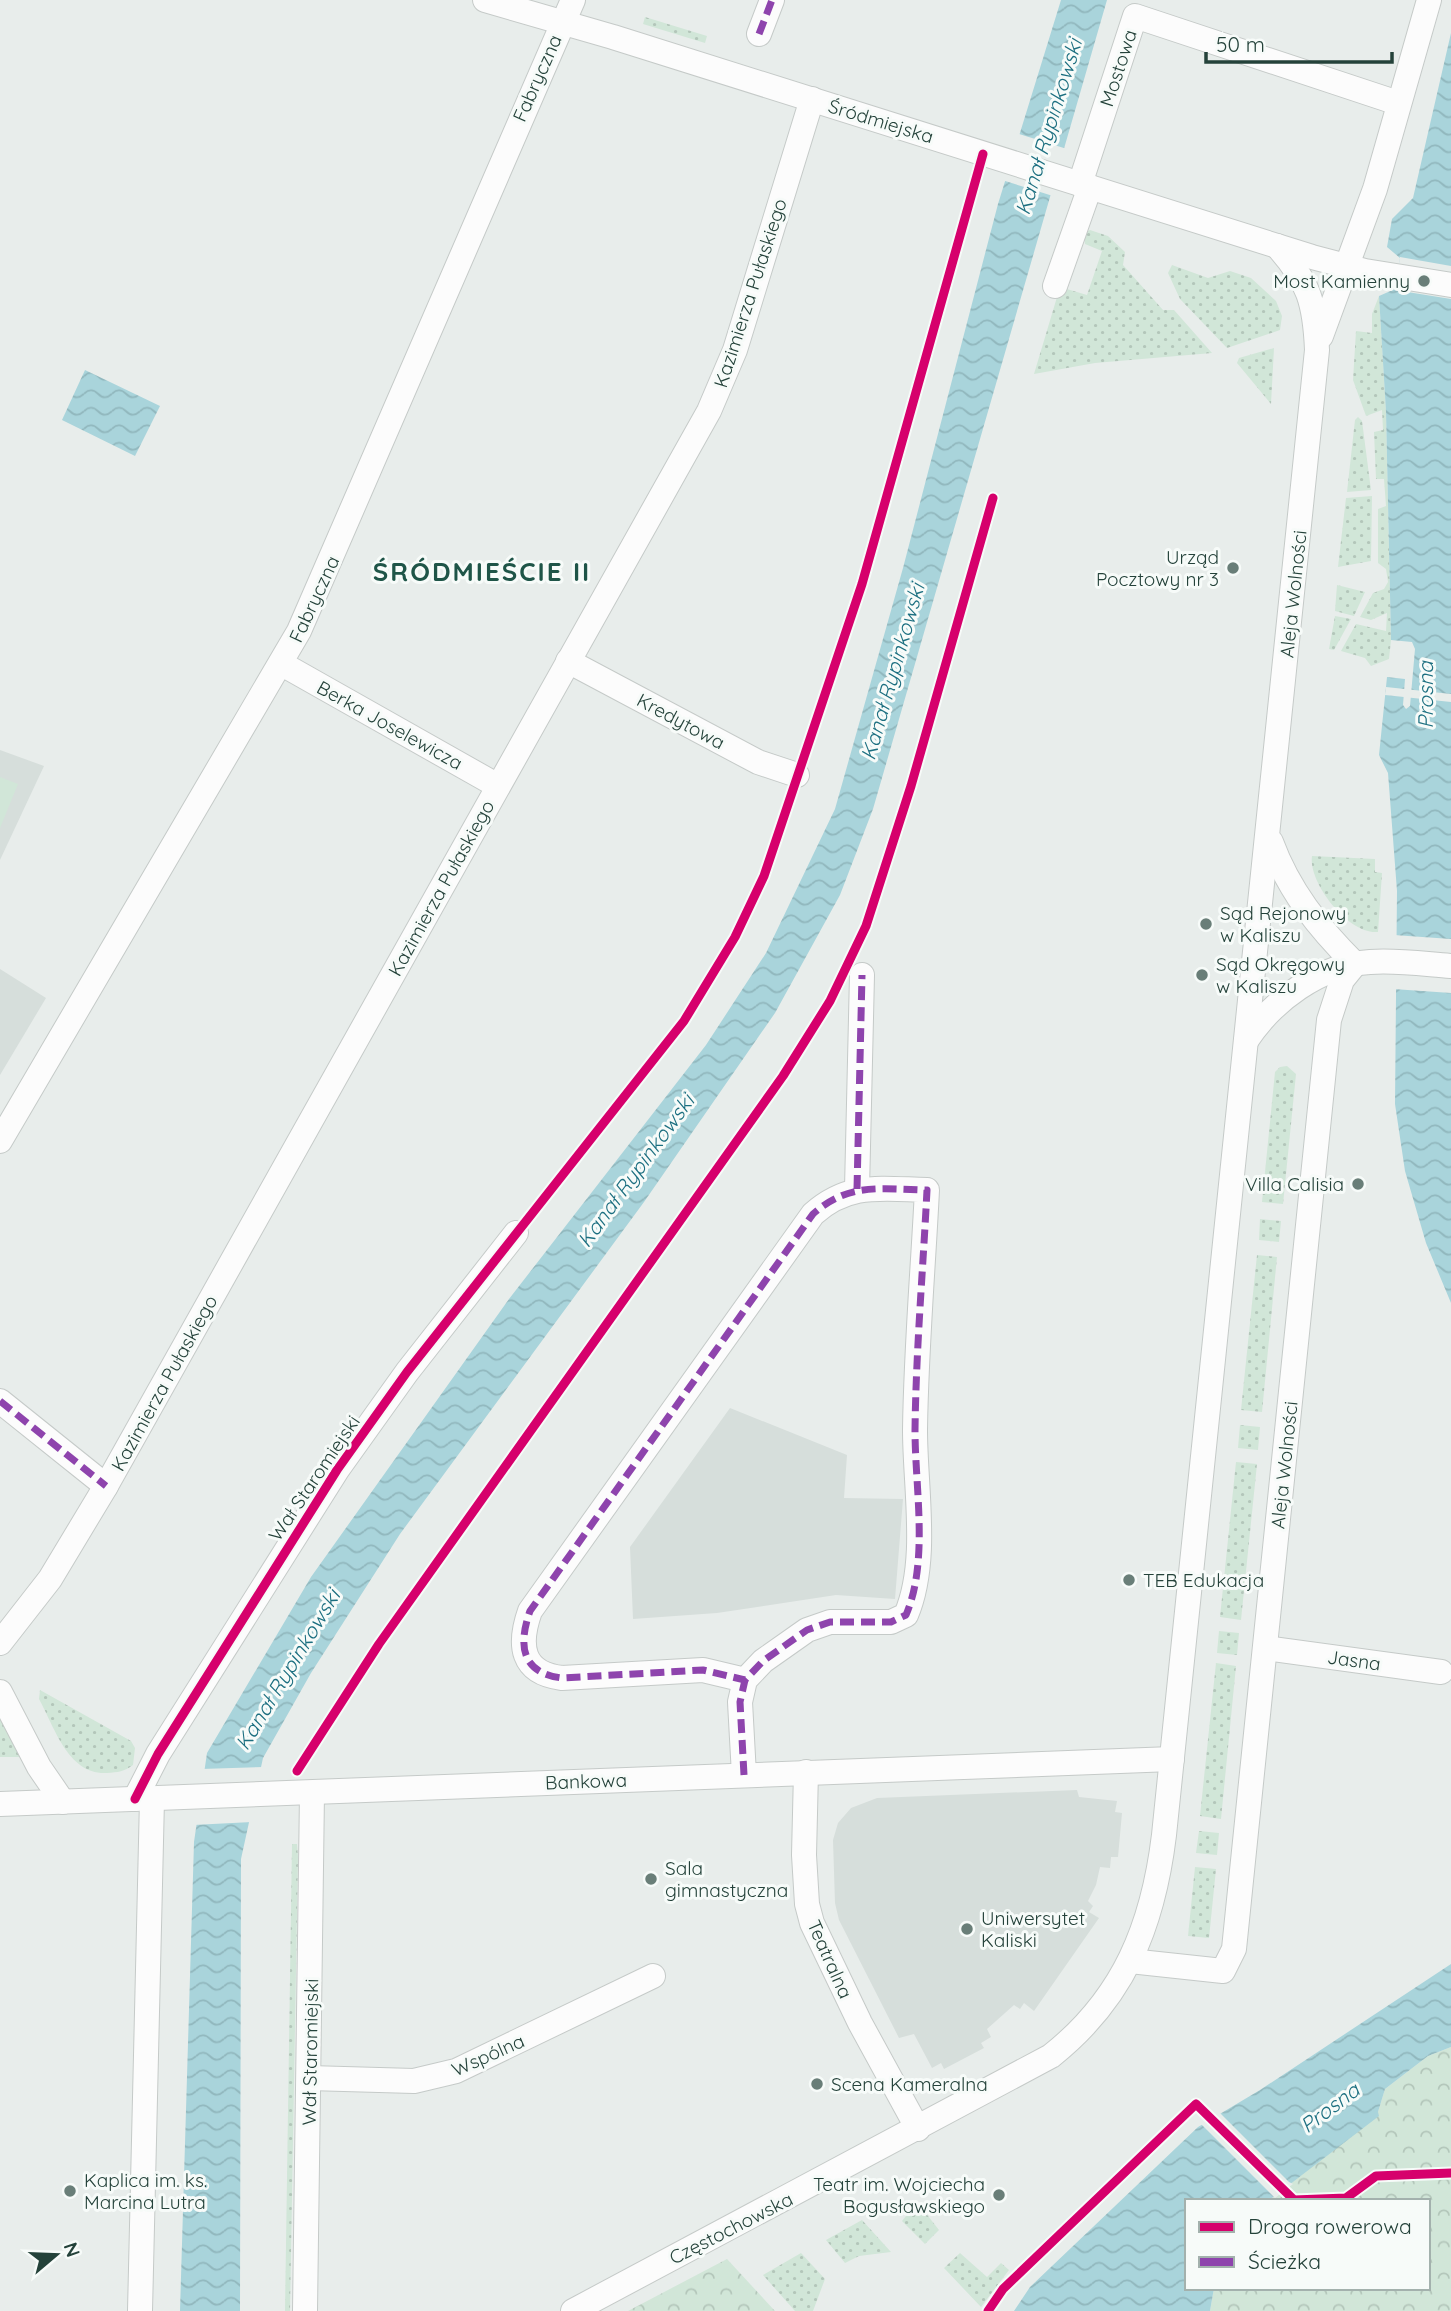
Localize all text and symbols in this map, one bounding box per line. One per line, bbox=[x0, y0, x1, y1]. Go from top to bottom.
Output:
scale bar bbox=[1206, 21, 1392, 65]
street label: Mostowa bbox=[1094, 26, 1142, 110]
street label: Fabryczna bbox=[507, 31, 567, 125]
text: 50 m bbox=[1216, 31, 1265, 57]
water label: Kanał Rypinkowski bbox=[1009, 33, 1088, 218]
street label: Śródmiejska bbox=[825, 94, 937, 148]
street label: Kazimierza Pułaskiego bbox=[708, 195, 792, 391]
place label: Most Kamienny bbox=[1273, 269, 1410, 293]
marker: Most Kamienny bbox=[1416, 273, 1432, 289]
street label: Aleja Wolności bbox=[1274, 529, 1312, 659]
place label: Urząd Pocztowy nr 3 bbox=[1096, 545, 1219, 591]
street label: Fabryczna bbox=[284, 552, 344, 646]
district label: ŚRÓDMIEŚCIE II bbox=[373, 555, 591, 588]
marker: Urząd Pocztowy nr 3 bbox=[1225, 560, 1241, 576]
water label: Kanał Rypinkowski bbox=[854, 578, 930, 763]
water label: Prosna bbox=[1412, 660, 1438, 729]
street label: Berka Joselewicza bbox=[313, 675, 467, 775]
street label: Kredytowa bbox=[633, 688, 729, 754]
street label: Kazimierza Pułaskiego bbox=[383, 796, 499, 980]
place label: Sąd Rejonowy w Kaliszu bbox=[1220, 901, 1346, 947]
marker: Sąd Rejonowy w Kaliszu bbox=[1198, 916, 1214, 932]
place label: Sąd Okręgowy w Kaliszu bbox=[1216, 952, 1345, 998]
marker: Sąd Okręgowy w Kaliszu bbox=[1194, 967, 1210, 983]
water label: Kanał Rypinkowski bbox=[571, 1087, 701, 1252]
place label: Villa Calisia bbox=[1245, 1172, 1344, 1196]
marker: Villa Calisia bbox=[1350, 1176, 1366, 1192]
street label: Kazimierza Pułaskiego bbox=[106, 1291, 222, 1475]
street label: Aleja Wolności bbox=[1265, 1400, 1303, 1530]
street label: Wał Staromiejski bbox=[263, 1410, 365, 1546]
place label: TEB Edukacja bbox=[1143, 1568, 1264, 1592]
marker: TEB Edukacja bbox=[1121, 1572, 1137, 1588]
water label: Kanał Rypinkowski bbox=[229, 1582, 347, 1754]
street label: Jasna bbox=[1326, 1644, 1382, 1676]
street label: Bankowa bbox=[545, 1768, 627, 1794]
place label: Sala gimnastyczna bbox=[665, 1856, 788, 1902]
marker: Sala gimnastyczna bbox=[643, 1871, 659, 1887]
place label: Uniwersytet Kaliski bbox=[981, 1906, 1085, 1952]
street label: Teatralna bbox=[802, 1916, 858, 2002]
marker: Uniwersytet Kaliski bbox=[959, 1921, 975, 1937]
street label: Wał Staromiejski bbox=[297, 1978, 323, 2126]
street label: Wspólna bbox=[448, 2028, 528, 2082]
place label: Scena Kameralna bbox=[831, 2072, 988, 2096]
marker: Scena Kameralna bbox=[809, 2076, 825, 2092]
water label: Prosna bbox=[1295, 2076, 1365, 2138]
place label: Kaplica im. ks. Marcina Lutra bbox=[84, 2168, 207, 2214]
place label: Teatr im. Wojciecha Bogusławskiego bbox=[813, 2172, 985, 2218]
marker: Kaplica im. ks. Marcina Lutra bbox=[62, 2183, 78, 2199]
street label: Częstochowska bbox=[665, 2187, 797, 2269]
marker: Teatr im. Wojciecha Bogusławskiego bbox=[991, 2187, 1007, 2203]
legend bbox=[1185, 2199, 1430, 2290]
text: Droga rowerowa bbox=[1248, 2213, 1412, 2239]
north arrow bbox=[21, 2220, 91, 2290]
text: N bbox=[58, 2239, 86, 2260]
text: Ścieżka bbox=[1248, 2248, 1321, 2274]

